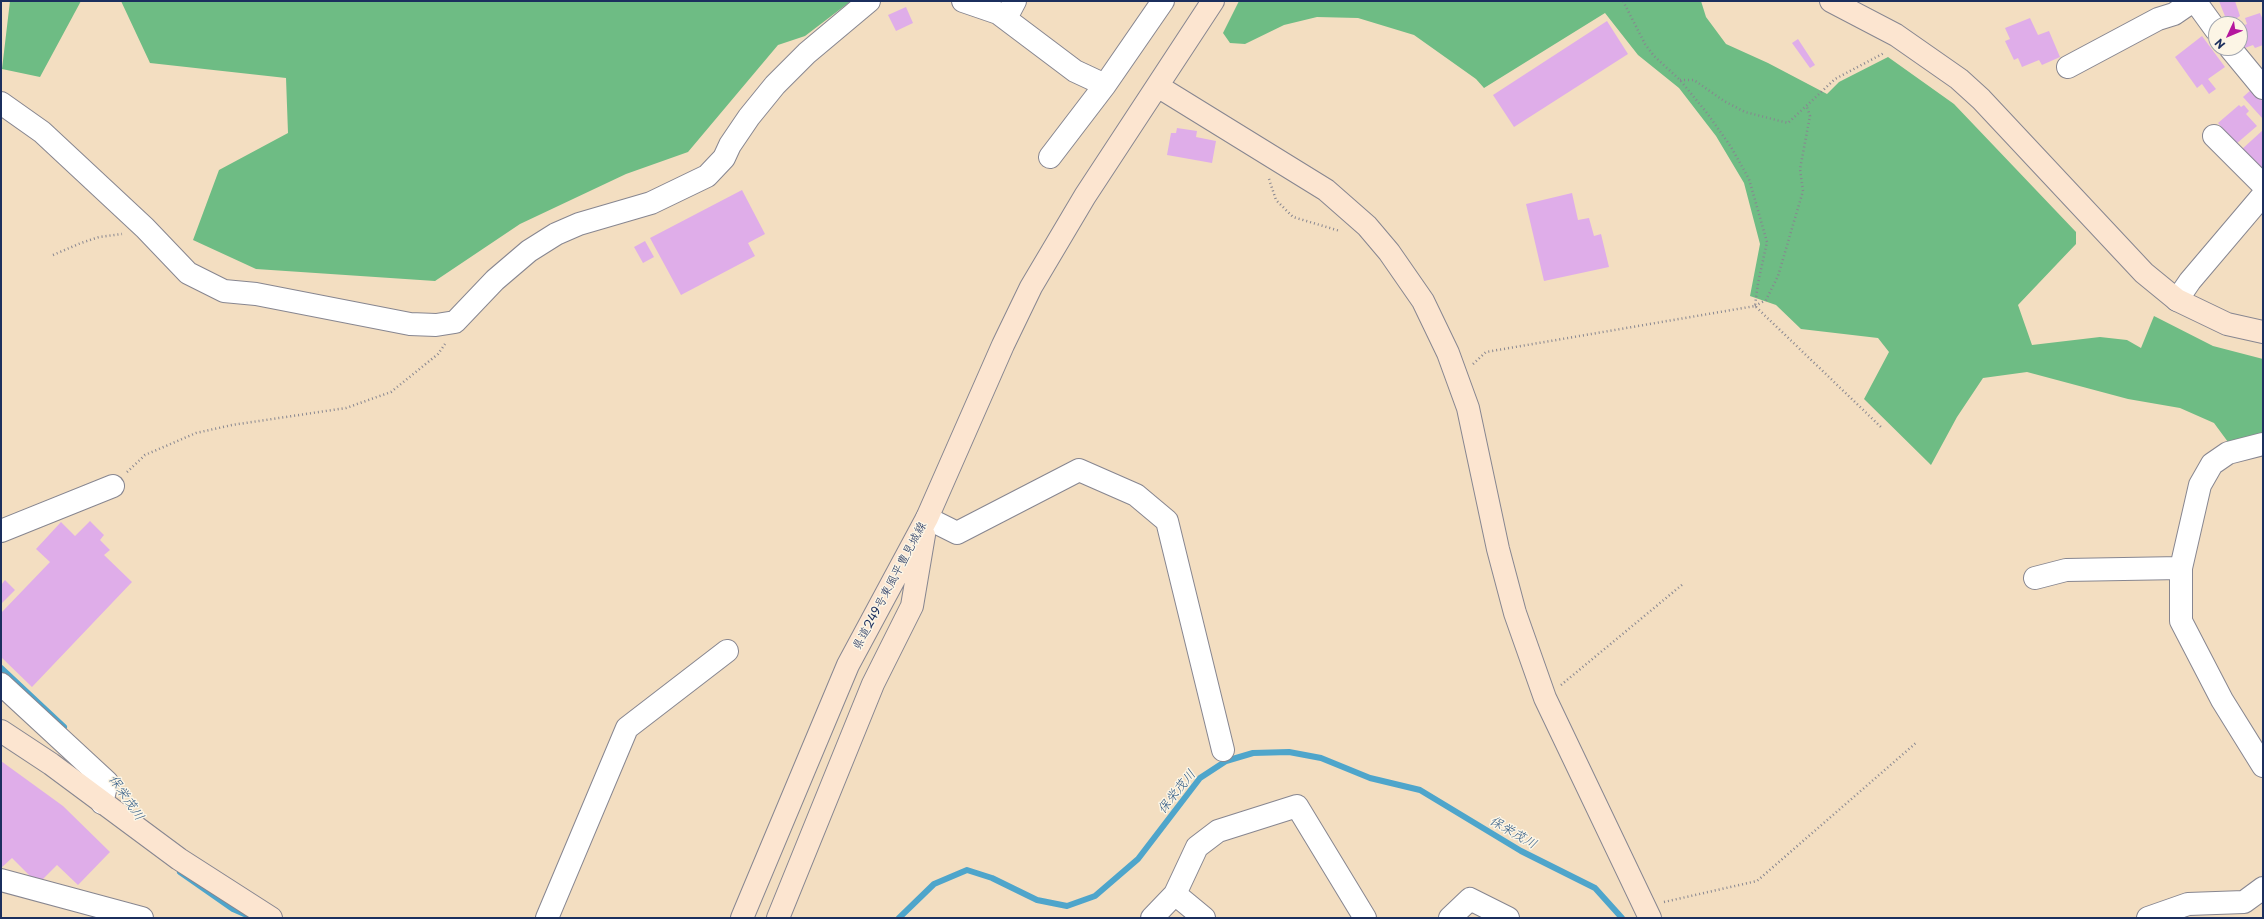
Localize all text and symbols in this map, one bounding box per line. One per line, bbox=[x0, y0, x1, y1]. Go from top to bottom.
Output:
north arrow bbox=[2208, 16, 2248, 56]
text: N bbox=[2211, 35, 2229, 53]
street label: 県道249号東風平豊見城線 bbox=[850, 520, 930, 652]
water label: 保栄茂川 bbox=[1155, 767, 1199, 817]
water label: 保栄茂川 bbox=[105, 772, 147, 824]
water label: 保栄茂川 bbox=[1487, 813, 1539, 853]

